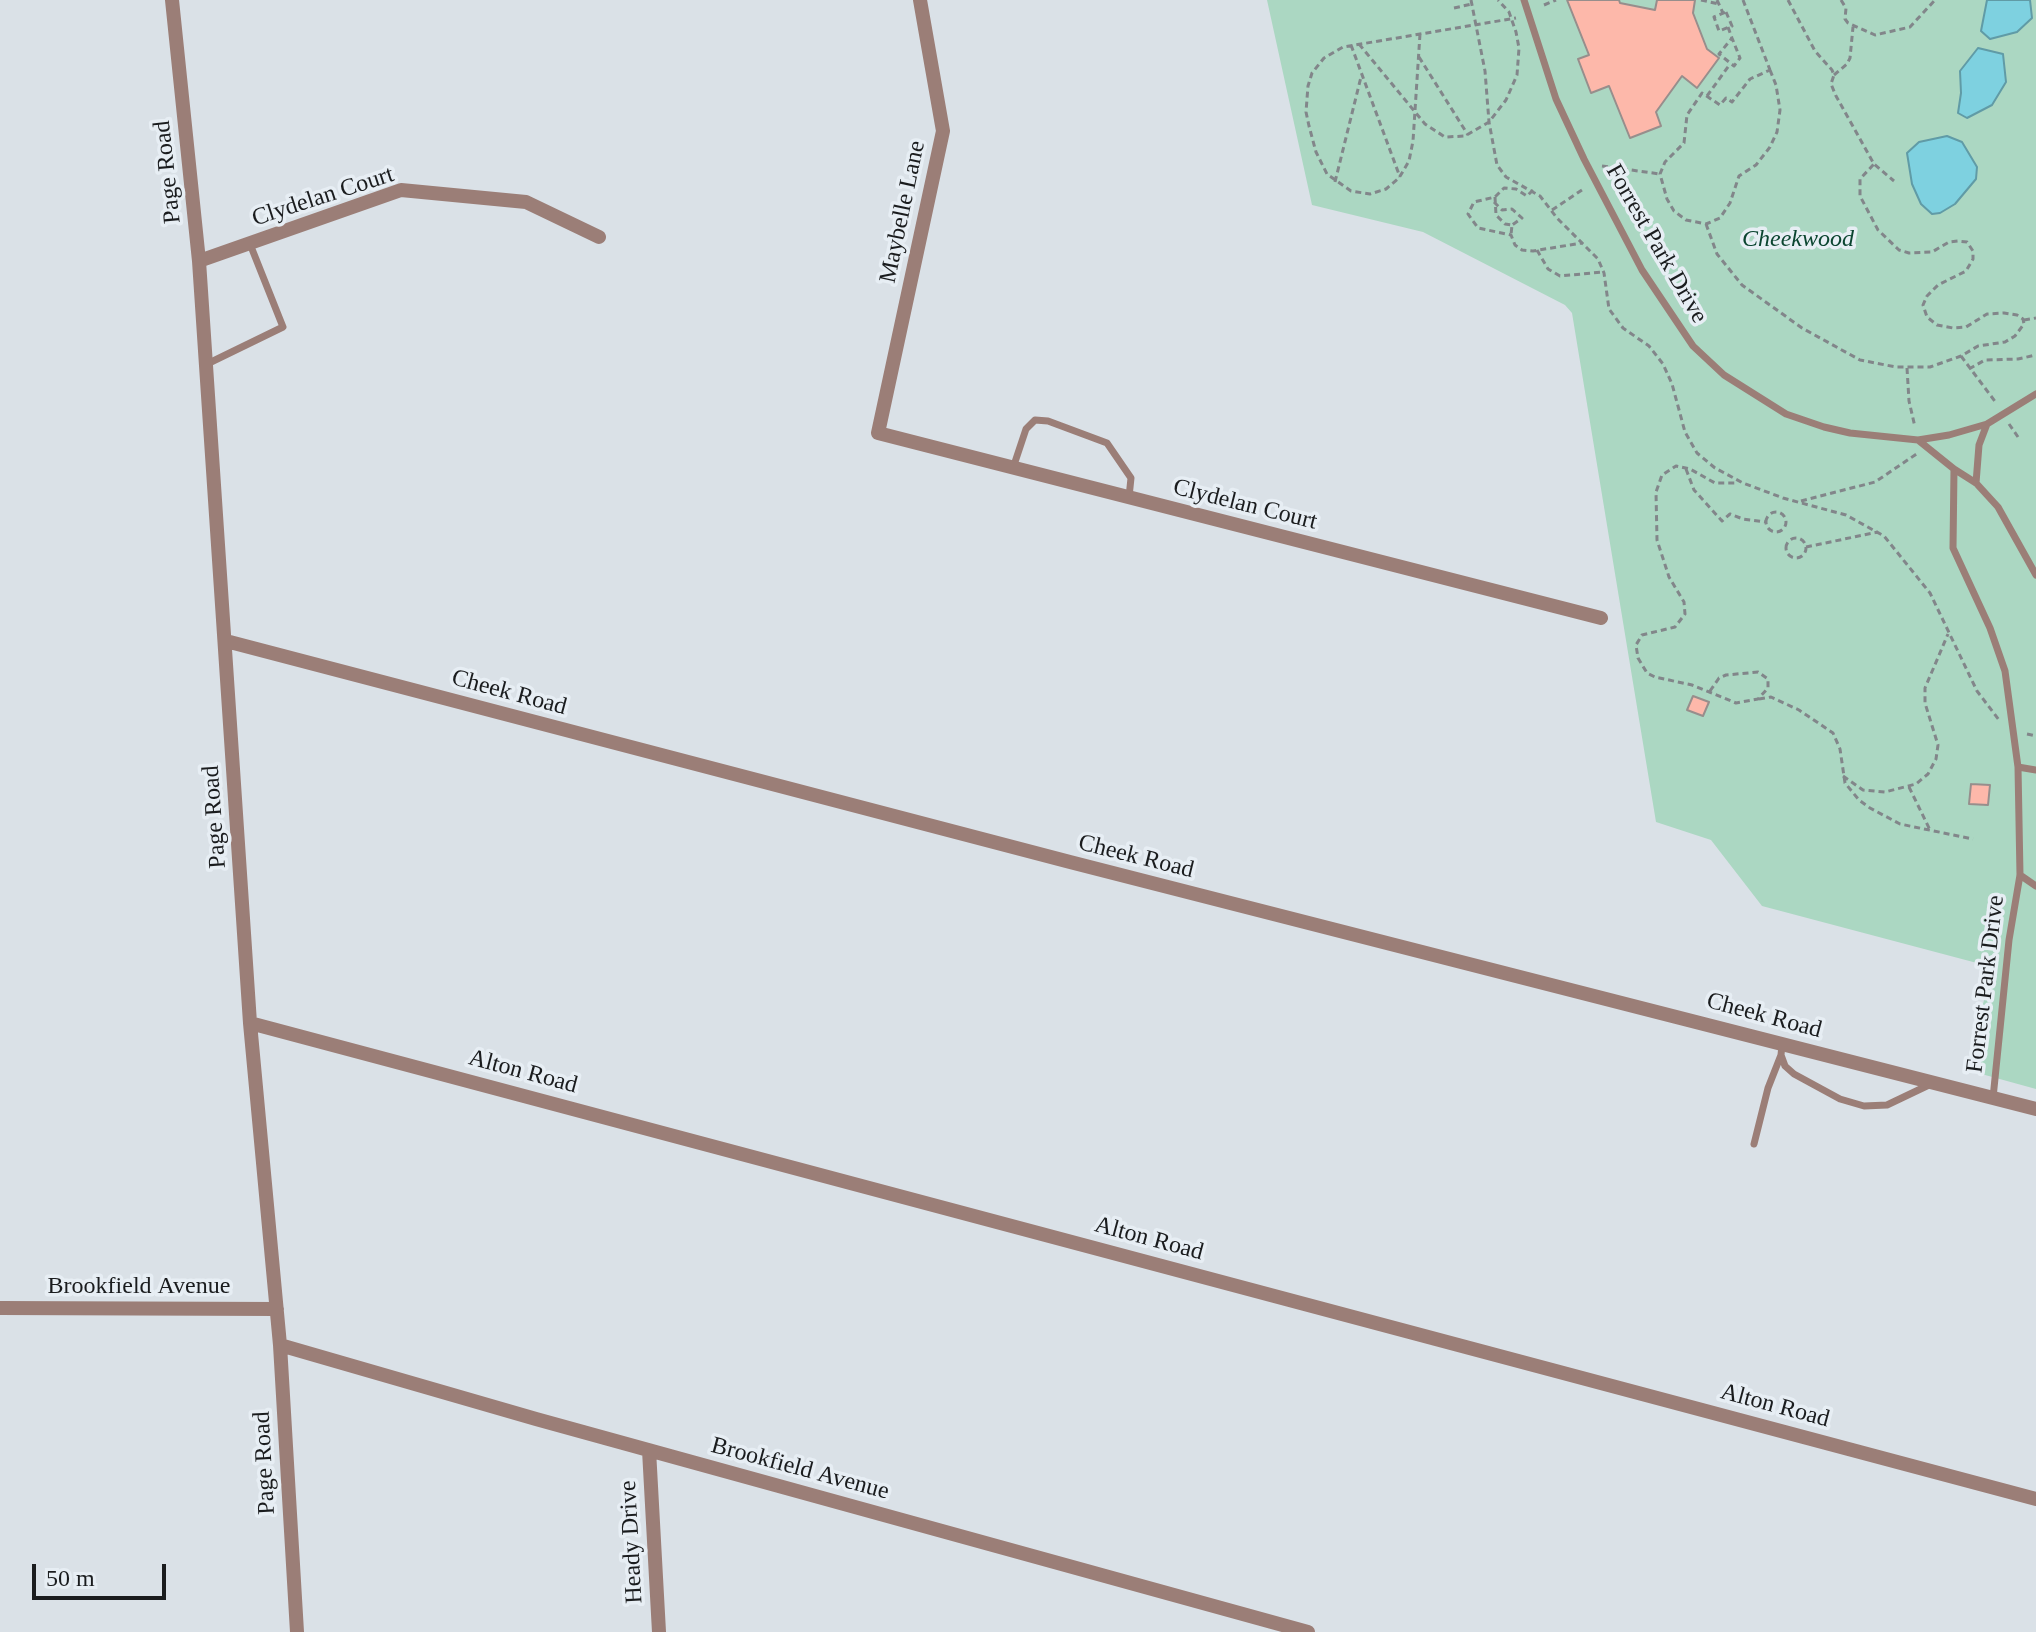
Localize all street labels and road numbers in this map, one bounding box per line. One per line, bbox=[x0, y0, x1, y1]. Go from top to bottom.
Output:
street label: Page Road bbox=[148, 119, 188, 225]
street label: Maybelle Lane bbox=[874, 138, 932, 286]
street label: Forrest Park Drive bbox=[1599, 159, 1713, 329]
street label: Clydelan Court bbox=[248, 161, 398, 233]
street label: Clydelan Court bbox=[1170, 473, 1320, 537]
street label: Cheek Road bbox=[448, 664, 570, 722]
street label: Page Road bbox=[197, 764, 233, 870]
street label: Cheek Road bbox=[1075, 829, 1197, 885]
street label: Forrest Park Drive bbox=[1961, 894, 2011, 1074]
street label: Cheek Road bbox=[1703, 987, 1825, 1045]
street label: Alton Road bbox=[466, 1044, 580, 1100]
street label: Alton Road bbox=[1092, 1211, 1206, 1267]
street label: Brookfield Avenue bbox=[48, 1273, 230, 1301]
street label: Alton Road bbox=[1718, 1378, 1832, 1434]
street label: Page Road bbox=[248, 1411, 282, 1515]
street label: Brookfield Avenue bbox=[708, 1431, 892, 1507]
street label: Heady Drive bbox=[614, 1480, 650, 1604]

